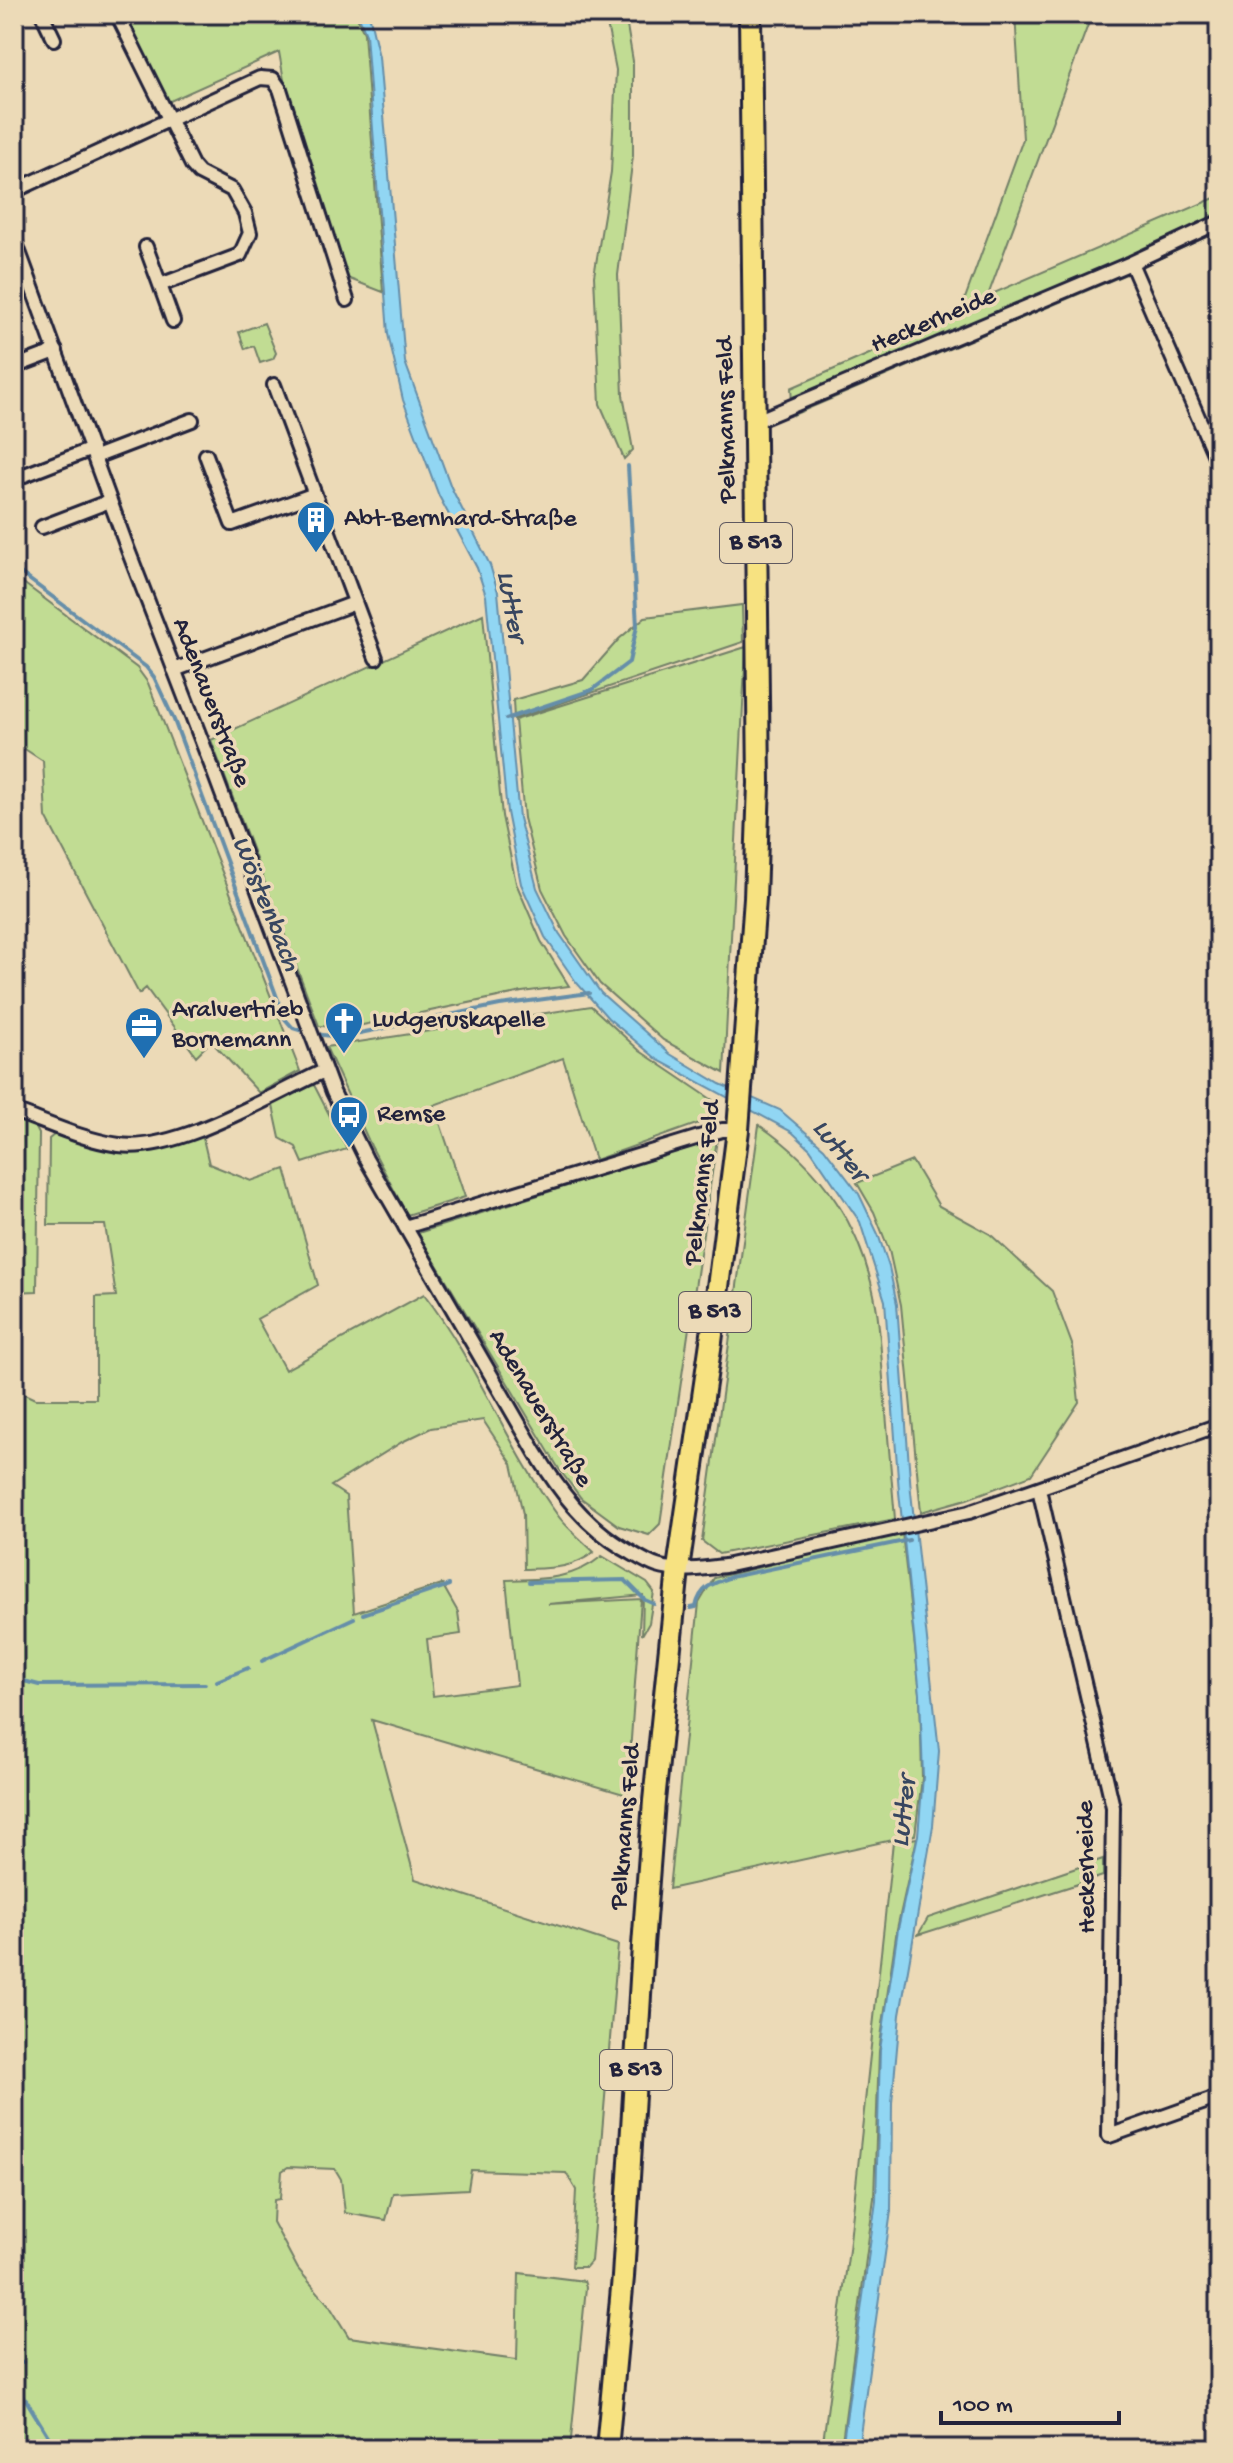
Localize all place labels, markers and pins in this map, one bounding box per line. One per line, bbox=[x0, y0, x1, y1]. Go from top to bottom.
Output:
building icon: Abt-Bernhard-Straße bbox=[295, 499, 337, 554]
place label: Abt-Bernhard-Straße bbox=[344, 505, 577, 536]
place label: Aralvertrieb Bornemann bbox=[171, 996, 304, 1057]
church icon: Ludgeruskapelle bbox=[323, 1000, 365, 1055]
office icon: Aralvertrieb Bornemann bbox=[123, 1005, 165, 1060]
place label: Ludgeruskapelle bbox=[372, 1006, 546, 1037]
bus stop icon: Remse bbox=[328, 1094, 370, 1149]
place label: Remse bbox=[377, 1100, 446, 1131]

